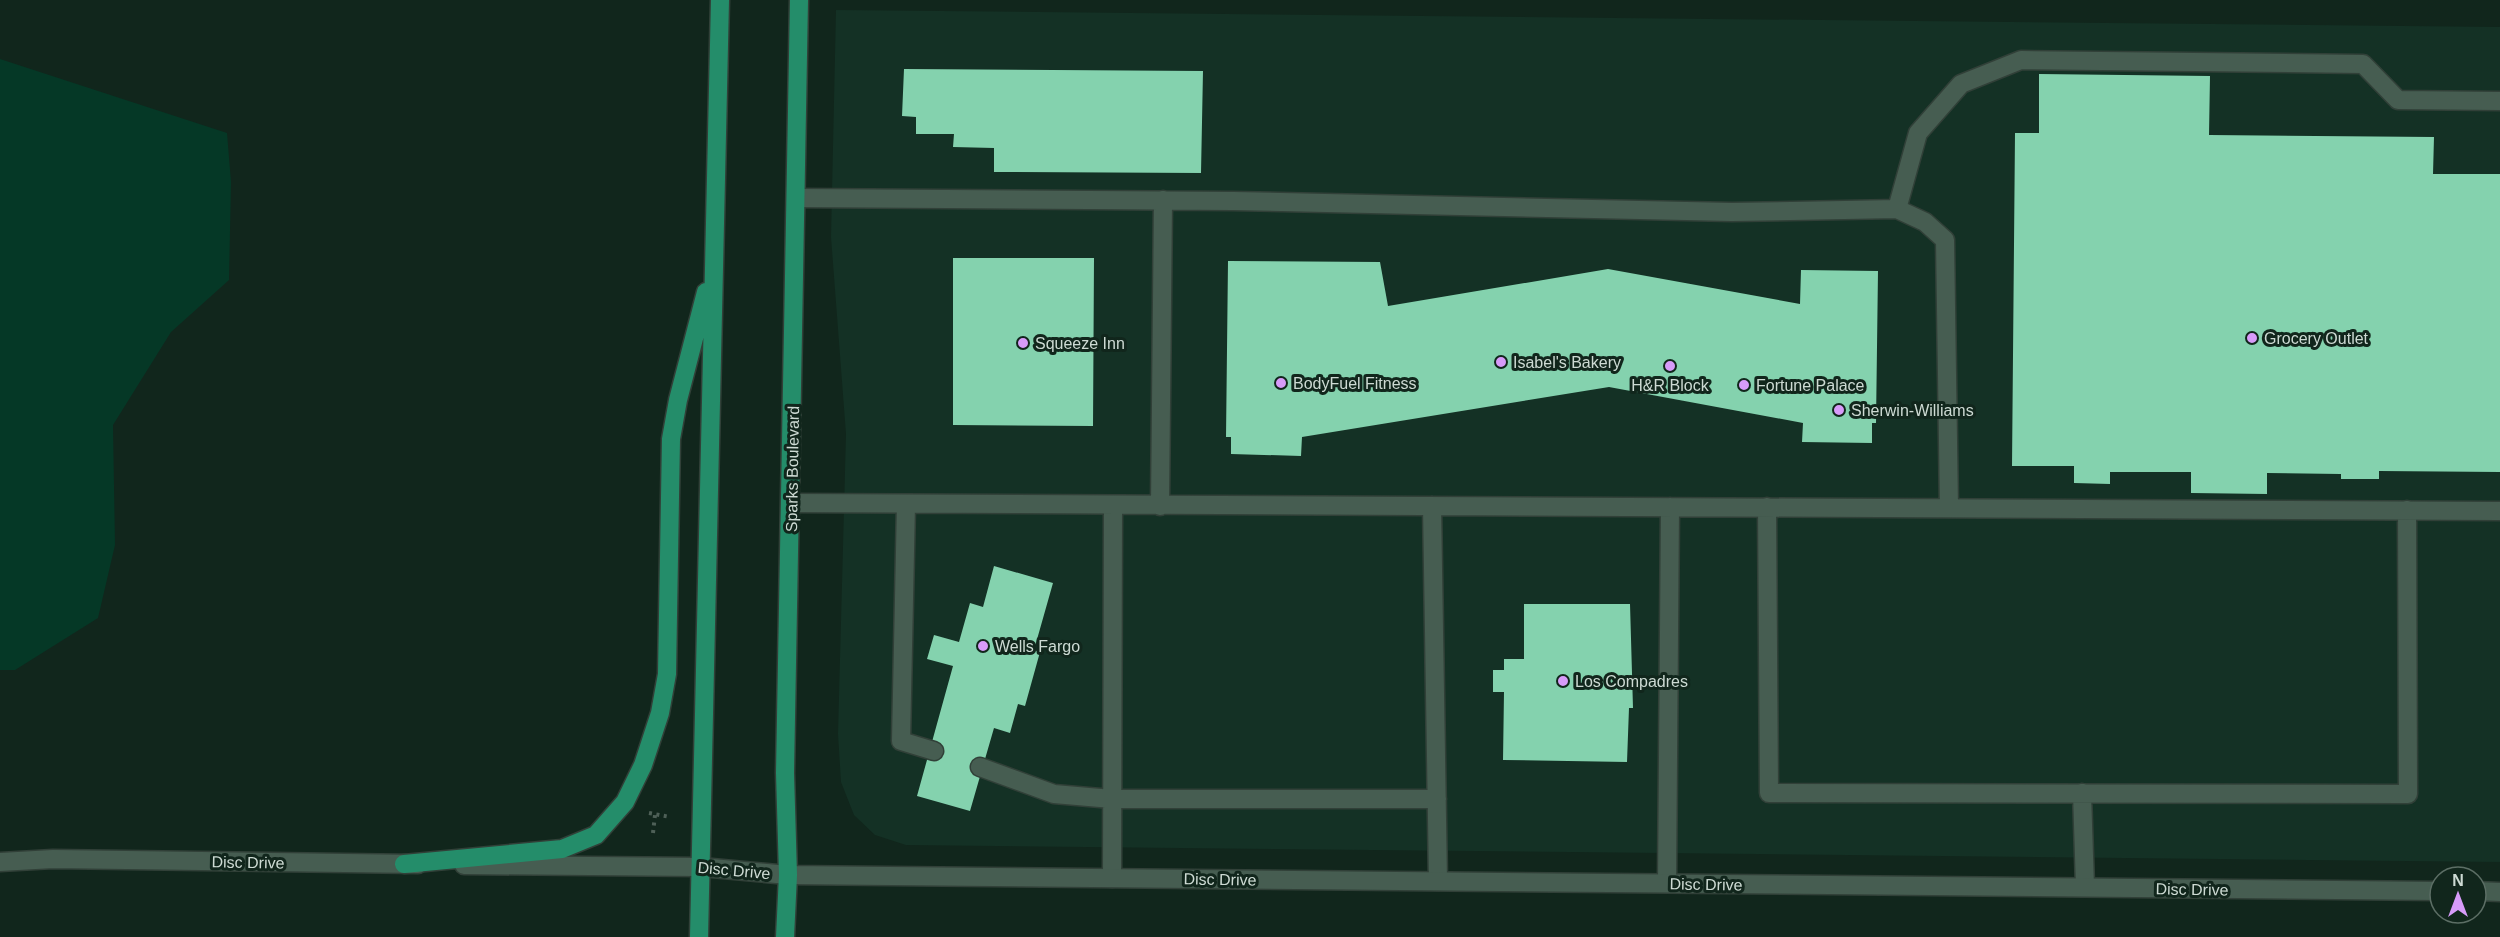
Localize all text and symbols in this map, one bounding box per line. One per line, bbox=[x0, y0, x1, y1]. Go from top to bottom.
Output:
place label: Grocery Outlet bbox=[2264, 330, 2369, 347]
marker: Grocery Outlet bbox=[2245, 331, 2259, 345]
place label: Squeeze Inn bbox=[1035, 335, 1125, 352]
marker: Squeeze Inn bbox=[1016, 336, 1030, 350]
place label: Isabel's Bakery bbox=[1513, 354, 1621, 371]
marker: Isabel's Bakery bbox=[1494, 355, 1508, 369]
marker: H&R Block bbox=[1663, 359, 1677, 373]
place label: BodyFuel Fitness bbox=[1293, 375, 1417, 392]
marker: BodyFuel Fitness bbox=[1274, 376, 1288, 390]
place label: H&R Block bbox=[1631, 377, 1710, 394]
place label: Fortune Palace bbox=[1756, 377, 1865, 394]
marker: Fortune Palace bbox=[1737, 378, 1751, 392]
place label: Sherwin-Williams bbox=[1851, 402, 1974, 419]
marker: Sherwin-Williams bbox=[1832, 403, 1846, 417]
street label: Sparks Boulevard bbox=[783, 406, 802, 532]
place label: Wells Fargo bbox=[995, 638, 1080, 655]
marker: Wells Fargo bbox=[976, 639, 990, 653]
place label: Los Compadres bbox=[1575, 673, 1688, 690]
marker: Los Compadres bbox=[1556, 674, 1570, 688]
street label: Disc Drive bbox=[211, 853, 285, 872]
street label: Disc Drive bbox=[697, 859, 771, 882]
north arrow bbox=[2428, 865, 2488, 925]
street label: Disc Drive bbox=[1183, 870, 1257, 889]
text: N bbox=[2452, 872, 2464, 889]
street label: Disc Drive bbox=[1669, 875, 1743, 894]
street label: Disc Drive bbox=[2155, 880, 2229, 899]

